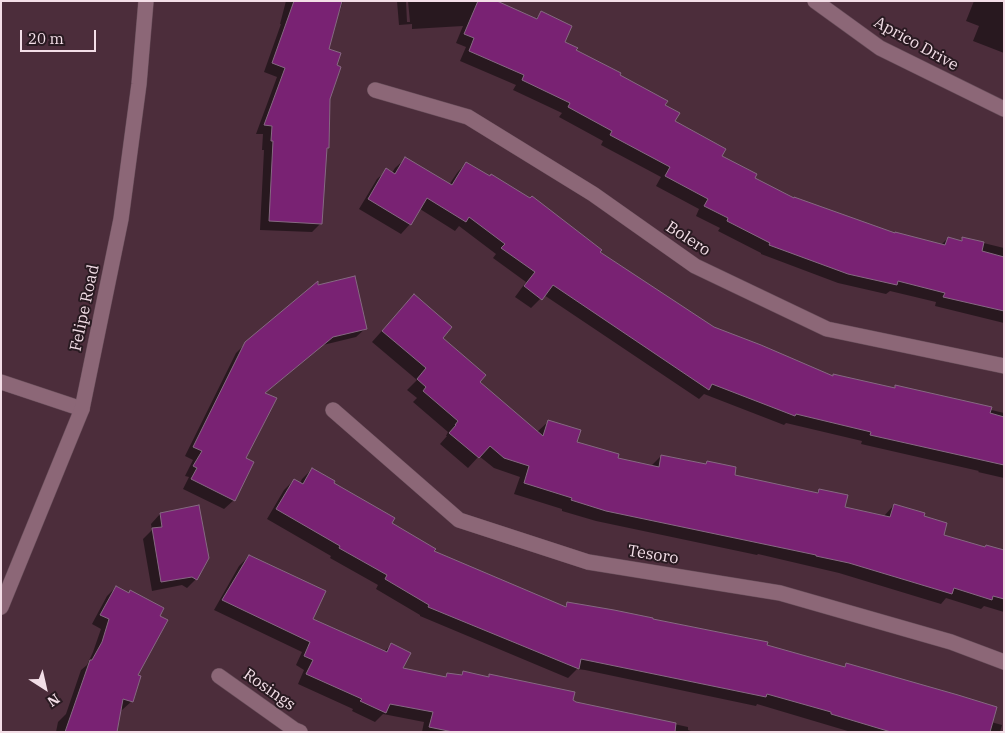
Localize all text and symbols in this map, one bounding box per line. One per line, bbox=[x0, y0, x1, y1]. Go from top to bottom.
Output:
street label: Aprico Drive bbox=[870, 13, 962, 75]
scale bar bbox=[22, 20, 99, 52]
text: 20 m bbox=[28, 29, 64, 48]
street label: Bolero bbox=[662, 218, 714, 260]
street label: Felipe Road bbox=[66, 263, 104, 353]
street label: Tesoro bbox=[626, 542, 680, 568]
north arrow bbox=[20, 663, 70, 713]
street label: Rosings bbox=[239, 665, 299, 715]
text: N bbox=[44, 690, 63, 711]

